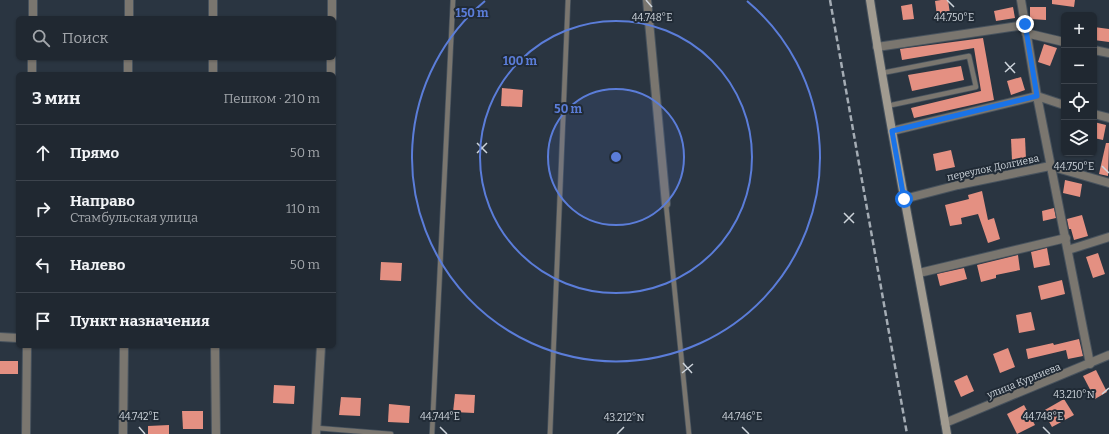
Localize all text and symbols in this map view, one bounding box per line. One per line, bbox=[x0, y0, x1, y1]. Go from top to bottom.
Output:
text: 150 m bbox=[456, 6, 489, 20]
text: 44.748°E bbox=[632, 12, 672, 24]
text: 44.750°E bbox=[934, 12, 974, 24]
map controls bbox=[1061, 12, 1097, 156]
button: + bbox=[1061, 12, 1097, 48]
route end bbox=[1016, 15, 1034, 33]
search box bbox=[16, 16, 336, 60]
icon: search bbox=[30, 27, 52, 49]
text: Поиск bbox=[62, 29, 108, 47]
button: − bbox=[1061, 48, 1097, 84]
text: 100 m bbox=[503, 54, 538, 68]
button: locate bbox=[1061, 84, 1097, 120]
text: 3 мин bbox=[32, 88, 80, 109]
text: Пешком · 210 m bbox=[223, 91, 320, 106]
text: 50 m bbox=[554, 102, 582, 116]
button: layers bbox=[1061, 120, 1097, 156]
icon: ahead bbox=[32, 142, 54, 164]
text: Прямо bbox=[70, 144, 119, 162]
text: 50 m bbox=[290, 145, 320, 160]
centre of rings bbox=[609, 150, 623, 164]
street label: переулок Долгиева bbox=[946, 152, 1041, 184]
text: 44.750°E bbox=[1054, 161, 1094, 173]
route start bbox=[895, 190, 913, 208]
text: Направо bbox=[70, 192, 135, 210]
icon: right bbox=[32, 198, 54, 220]
text: 110 m bbox=[286, 201, 320, 216]
text: Стамбульская улица bbox=[70, 210, 198, 225]
icon: left bbox=[32, 254, 54, 276]
text: Налево bbox=[70, 256, 125, 274]
text: 50 m bbox=[290, 257, 320, 272]
icon: arrive bbox=[32, 310, 54, 332]
text: Пункт назначения bbox=[70, 312, 210, 330]
street label: улица Куркиева bbox=[985, 361, 1063, 402]
text: 43.210°N bbox=[1053, 389, 1095, 401]
text: 44.742°E bbox=[119, 411, 159, 423]
text: 44.744°E bbox=[420, 411, 460, 423]
text: 44.746°E bbox=[722, 411, 762, 423]
text: 44.748°E bbox=[1023, 411, 1063, 423]
text: 43.212°N bbox=[604, 412, 644, 424]

